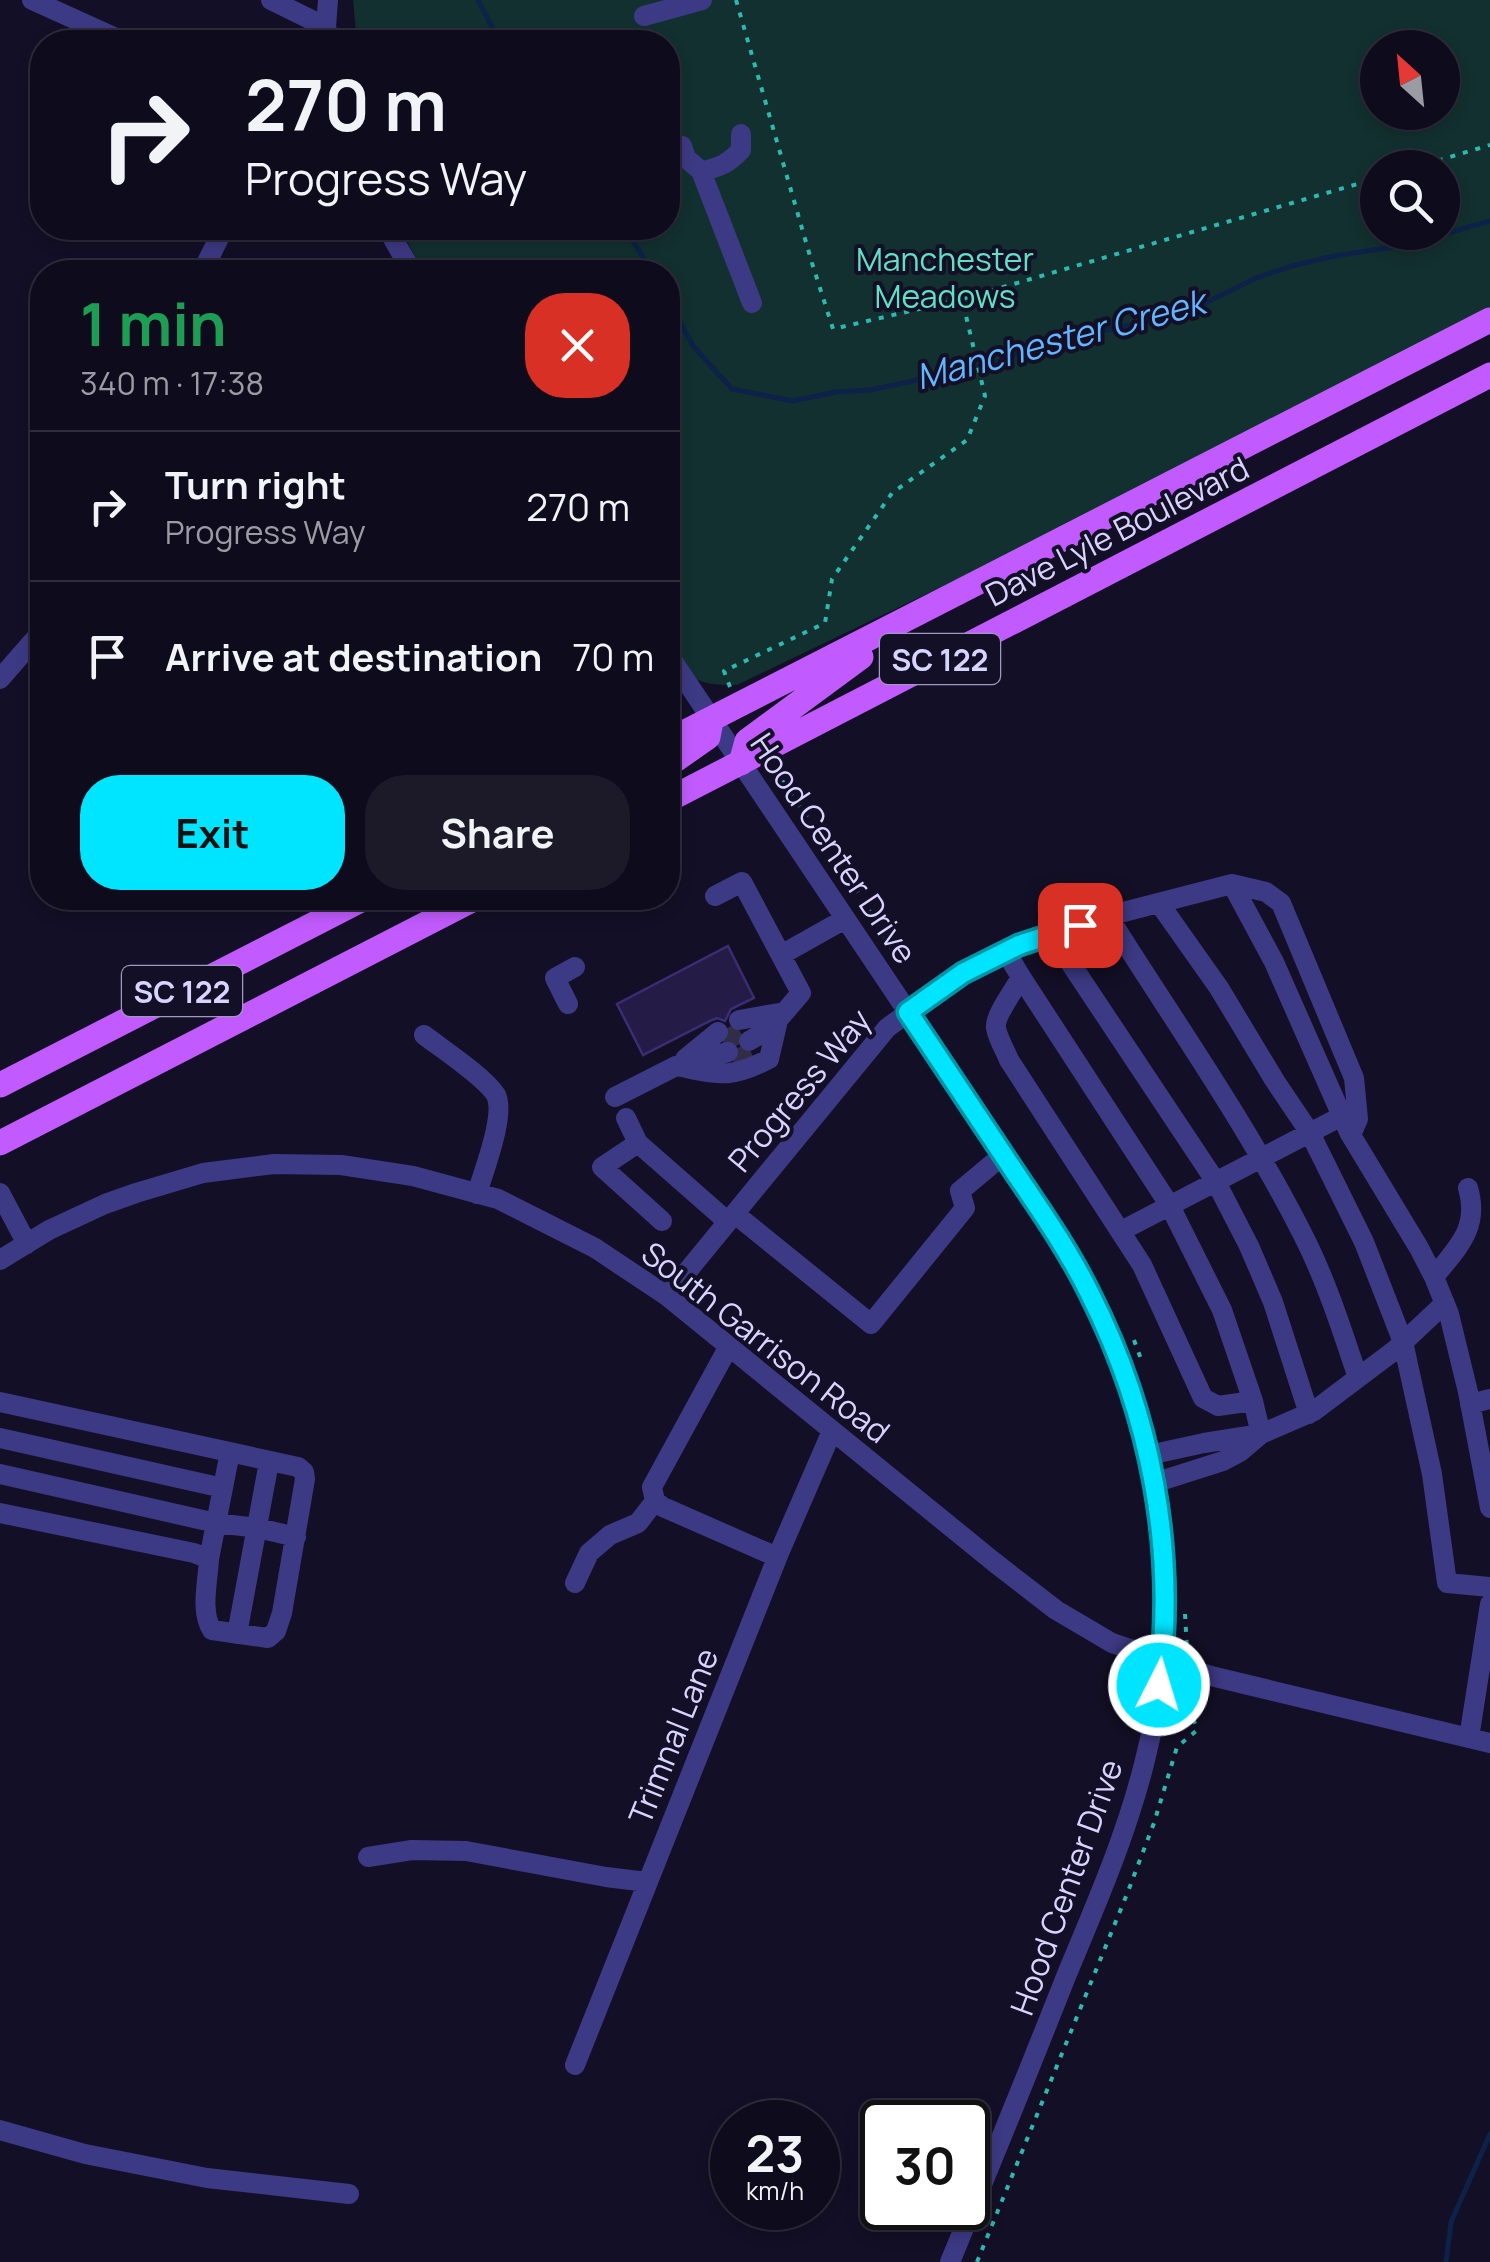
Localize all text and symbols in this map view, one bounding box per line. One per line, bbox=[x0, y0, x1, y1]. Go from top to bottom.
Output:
north arrow bbox=[1360, 30, 1460, 130]
map controls bbox=[1360, 30, 1460, 250]
text: 270 m bbox=[245, 56, 447, 152]
icon: right bbox=[80, 70, 210, 200]
text: Progress Way bbox=[245, 147, 527, 209]
button: search bbox=[1360, 150, 1460, 250]
park label: Manchester Meadows bbox=[856, 237, 1034, 318]
water label: Manchester Creek bbox=[910, 276, 1214, 401]
text: 1 min bbox=[80, 282, 227, 364]
button: close bbox=[525, 293, 630, 398]
text: 340 m · 17:38 bbox=[80, 361, 264, 405]
street label: Dave Lyle Boulevard bbox=[978, 446, 1256, 616]
text: Turn right bbox=[165, 458, 346, 510]
icon: right bbox=[80, 479, 135, 534]
text: 270 m bbox=[526, 480, 630, 532]
text: Progress Way bbox=[165, 510, 366, 554]
icon: arrive bbox=[80, 629, 135, 684]
text: Arrive at destination bbox=[165, 630, 542, 682]
text: 70 m bbox=[572, 630, 654, 682]
road number: SC 122 bbox=[880, 634, 1000, 684]
street label: Hood Center Drive bbox=[741, 724, 927, 972]
button: Exit bbox=[80, 775, 345, 890]
button: Share bbox=[365, 775, 630, 890]
pin bbox=[1038, 883, 1123, 968]
icon: arrive bbox=[1053, 898, 1108, 953]
road number: SC 122 bbox=[122, 966, 242, 1016]
street label: Progress Way bbox=[718, 999, 880, 1181]
street label: South Garrison Road bbox=[633, 1231, 899, 1453]
position arrow bbox=[1107, 1633, 1211, 1737]
street label: Trimnal Lane bbox=[618, 1642, 728, 1830]
street label: Hood Center Drive bbox=[999, 1753, 1133, 2021]
speed limit sign: 30 bbox=[860, 2100, 990, 2230]
text: 23 bbox=[746, 2119, 804, 2187]
text: km/h bbox=[746, 2173, 804, 2208]

